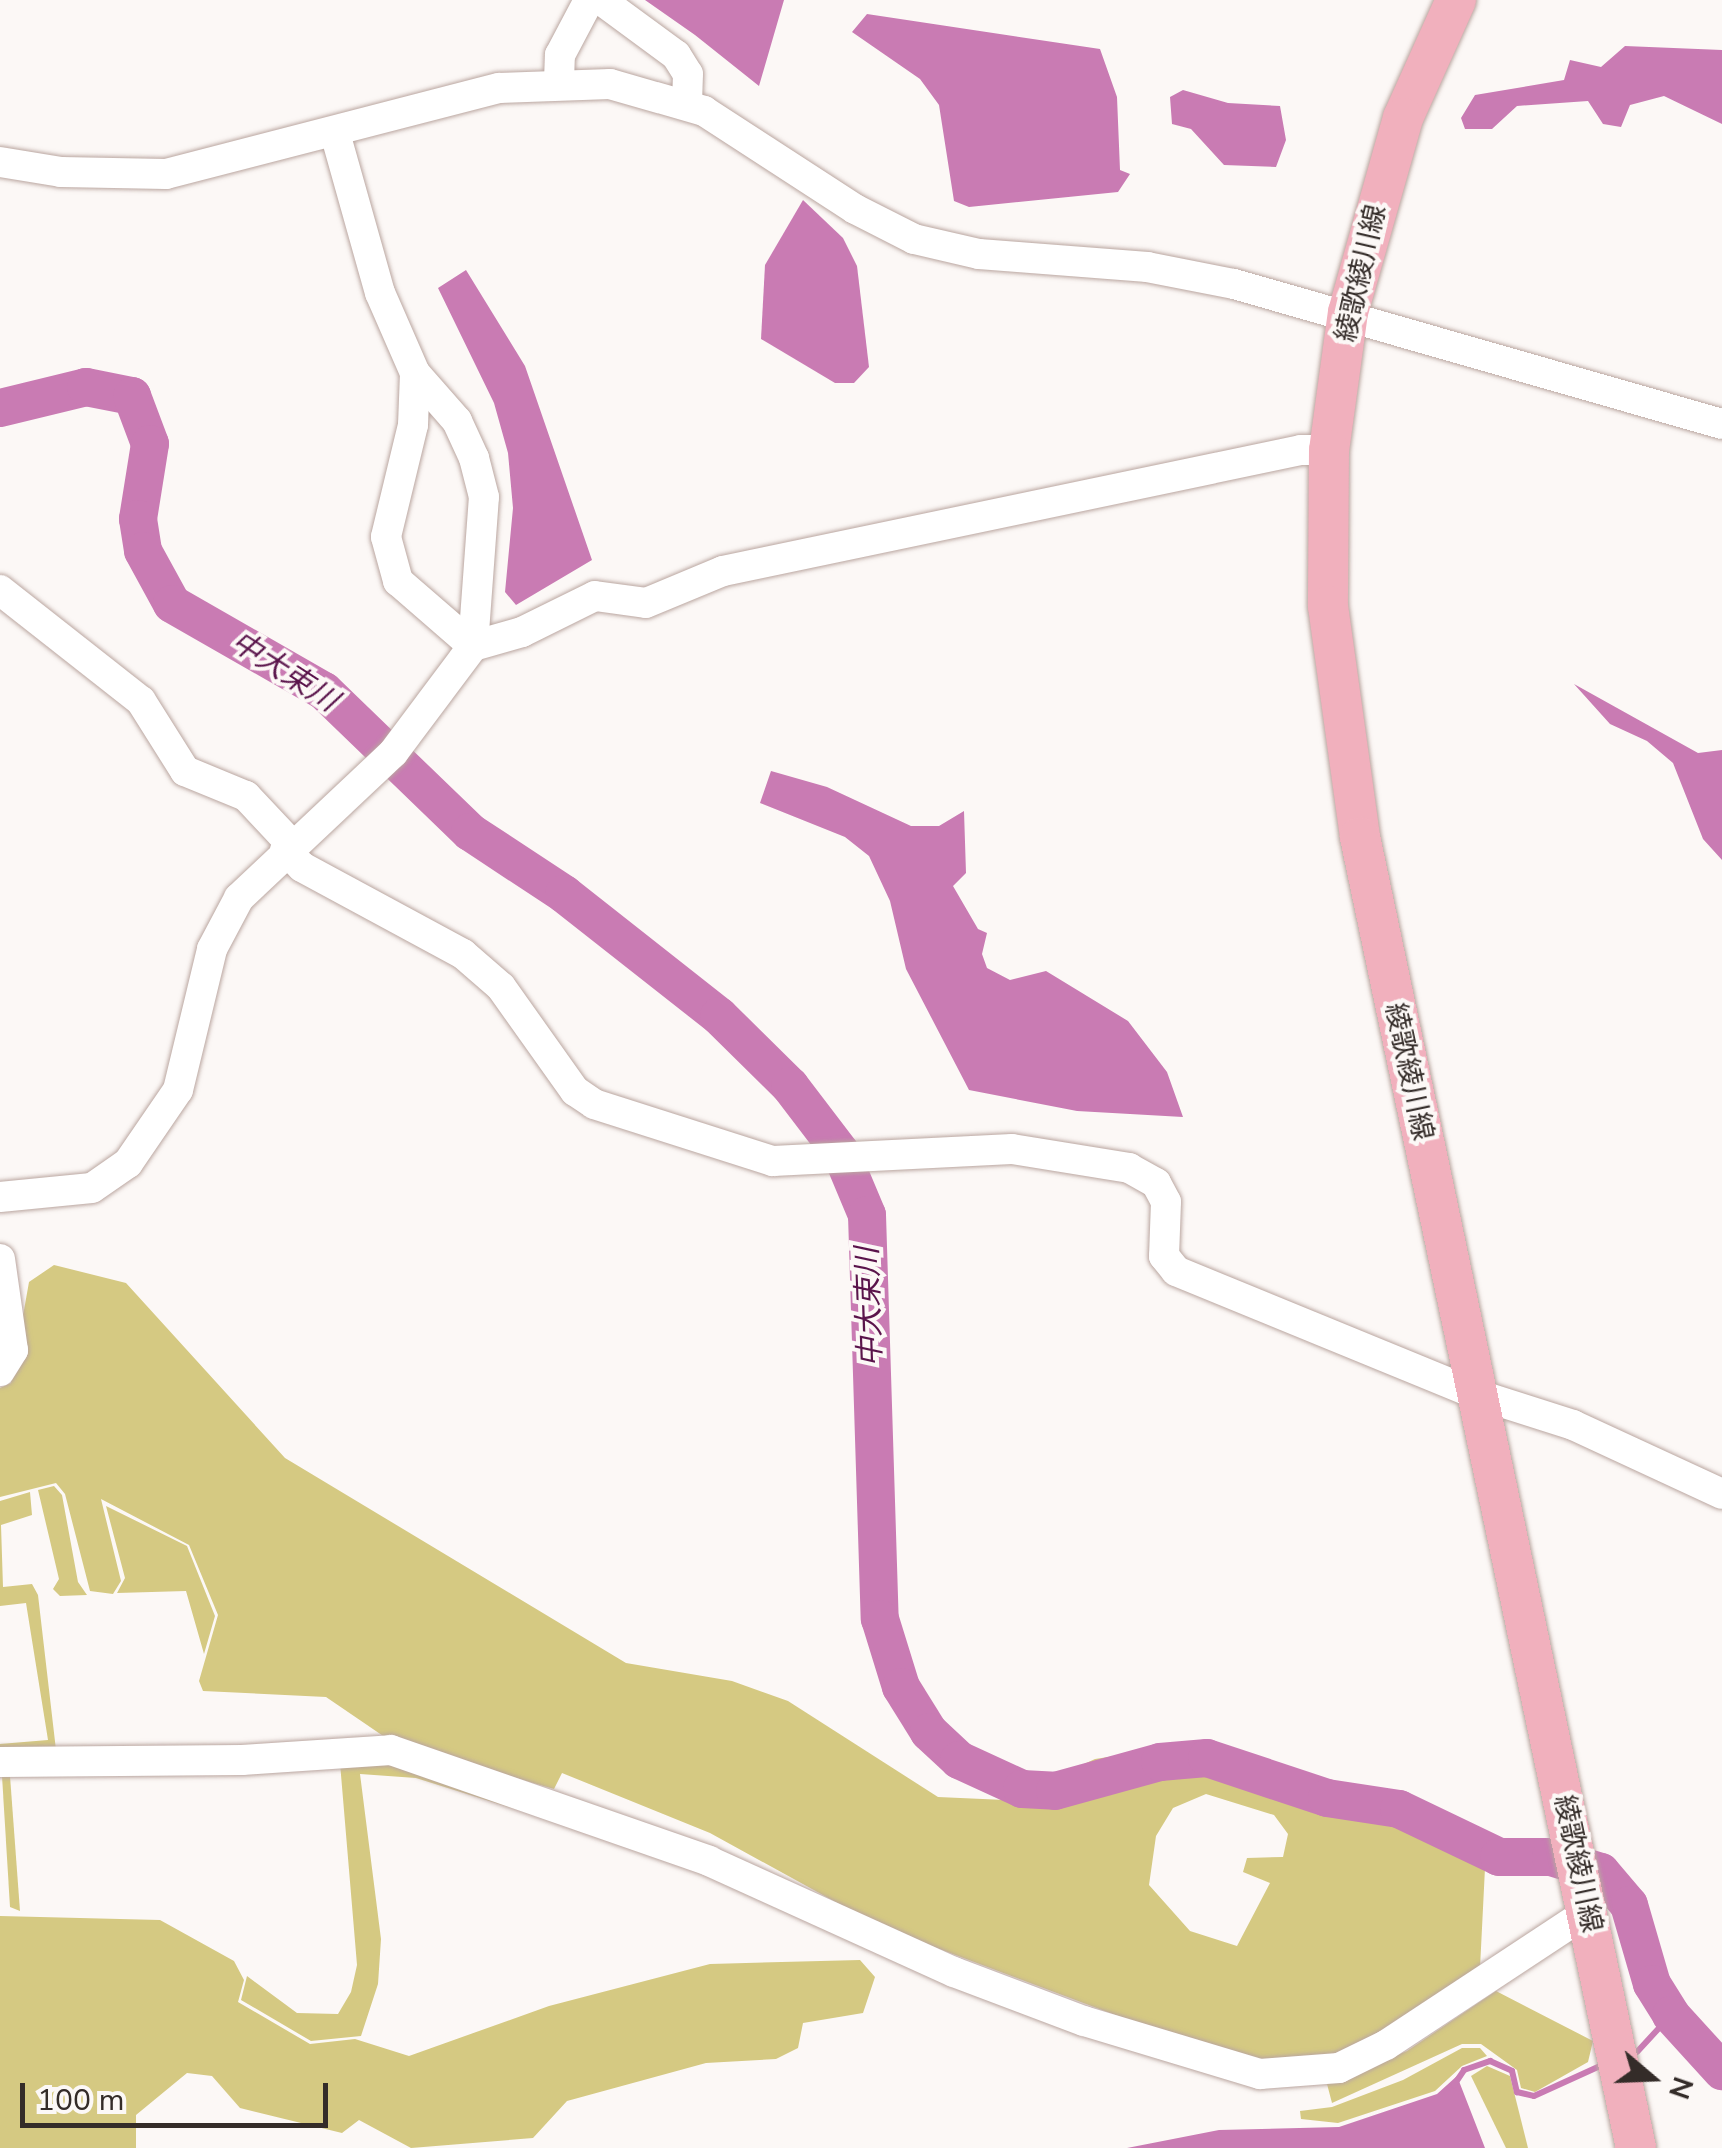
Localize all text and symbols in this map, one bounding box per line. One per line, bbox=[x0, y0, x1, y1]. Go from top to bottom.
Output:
street label: 綾歌綾川線 bbox=[1329, 201, 1393, 345]
water label: 中大束川 bbox=[224, 624, 344, 720]
street label: 綾歌綾川線 bbox=[1378, 1000, 1440, 1144]
water label: 中大束川 bbox=[850, 1246, 890, 1368]
street label: 綾歌綾川線 bbox=[1547, 1792, 1609, 1936]
north arrow bbox=[1602, 2028, 1702, 2128]
scale bar bbox=[25, 2063, 332, 2125]
text: N bbox=[1659, 2072, 1702, 2104]
text: 100 m bbox=[37, 2080, 124, 2121]

